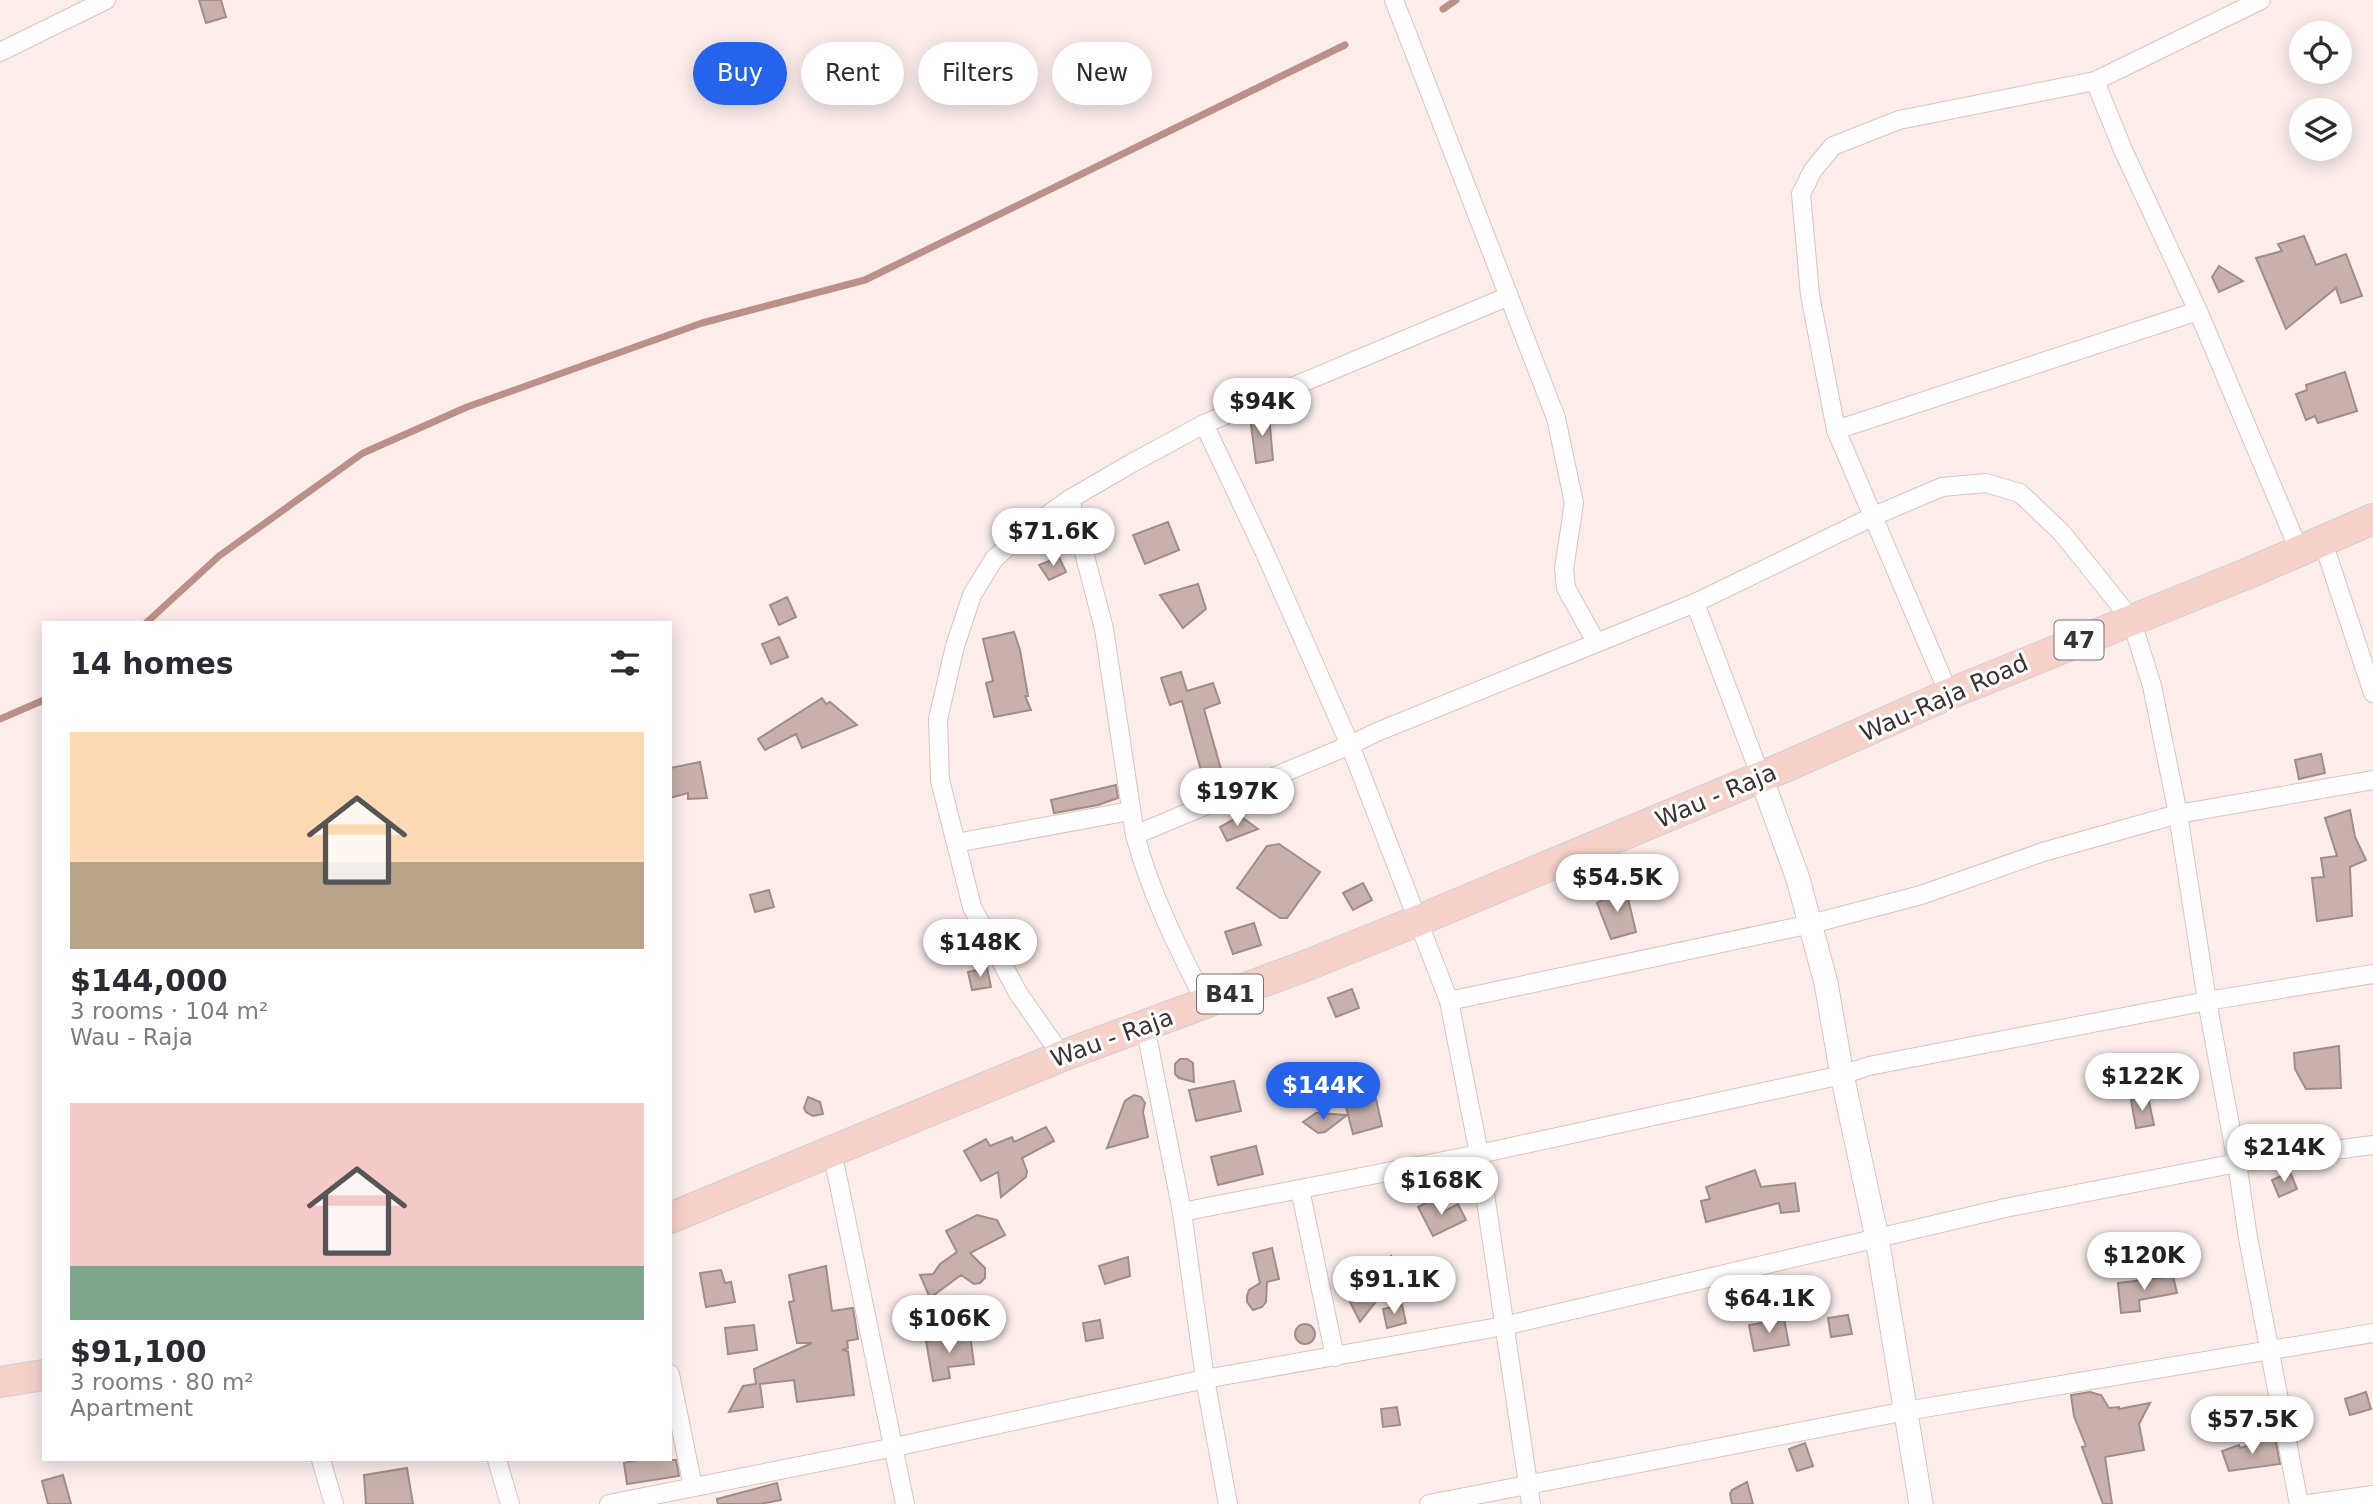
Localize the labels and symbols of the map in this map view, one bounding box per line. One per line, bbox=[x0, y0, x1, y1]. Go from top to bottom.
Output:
pin: $94K bbox=[1221, 378, 1303, 438]
pin: $71.6K bbox=[996, 508, 1110, 568]
road number: 47 bbox=[2054, 620, 2104, 660]
street label: Wau-Raja Road bbox=[1856, 648, 2032, 748]
street label: Wau - Raja bbox=[1651, 758, 1781, 834]
pin: $197K bbox=[1188, 768, 1286, 828]
pin: $54.5K bbox=[1560, 855, 1674, 914]
pin: $148K bbox=[931, 920, 1029, 979]
road number: B41 bbox=[1197, 974, 1263, 1014]
street label: Wau - Raja bbox=[1047, 1003, 1177, 1073]
pin: $122K bbox=[2093, 1054, 2191, 1113]
pin: $144K bbox=[1274, 1062, 1372, 1122]
pin: $214K bbox=[2235, 1124, 2333, 1184]
pin: $168K bbox=[1392, 1158, 1490, 1217]
pin: $120K bbox=[2095, 1232, 2193, 1292]
pin: $91.1K bbox=[1337, 1256, 1451, 1316]
pin: $64.1K bbox=[1712, 1276, 1826, 1335]
pin: $106K bbox=[900, 1296, 998, 1355]
pin: $57.5K bbox=[2195, 1396, 2309, 1456]

